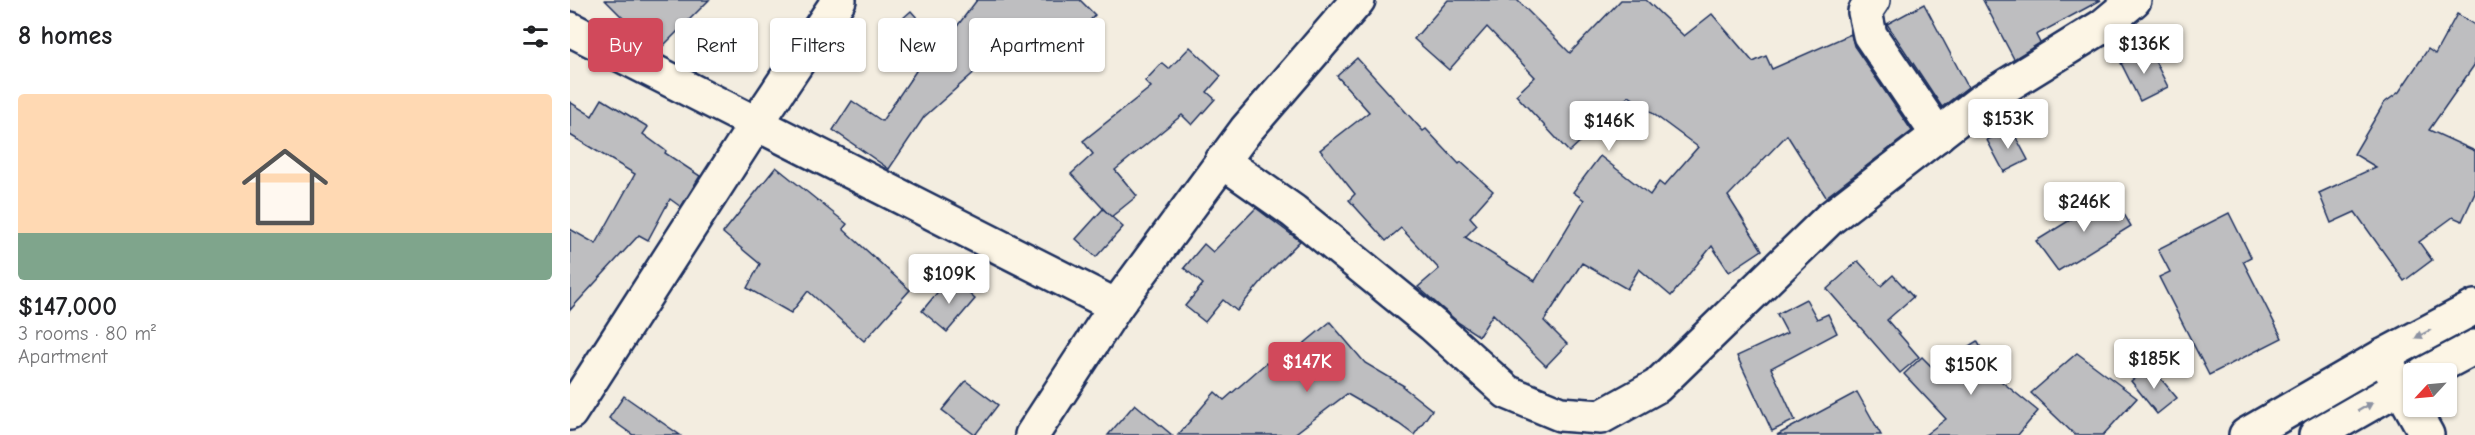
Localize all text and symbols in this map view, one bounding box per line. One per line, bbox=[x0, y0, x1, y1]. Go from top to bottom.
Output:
chip: Buy bbox=[588, 18, 663, 72]
chip: Rent bbox=[675, 18, 758, 72]
chip: Filters bbox=[770, 18, 866, 72]
chip: New bbox=[878, 18, 957, 72]
chip: Apartment bbox=[969, 18, 1105, 72]
icon: filters bbox=[519, 20, 552, 53]
text: 8 homes bbox=[18, 21, 112, 51]
pin: $136K bbox=[2102, 24, 2186, 75]
text: $136K bbox=[2118, 32, 2170, 55]
pin: $153K bbox=[1966, 99, 2050, 150]
pin: $146K bbox=[1567, 101, 1651, 152]
text: $153K bbox=[1982, 107, 2034, 130]
text: $146K bbox=[1584, 109, 1634, 132]
icon: home bbox=[231, 133, 339, 241]
pin: $246K bbox=[2042, 182, 2126, 233]
text: $246K bbox=[2058, 190, 2110, 213]
pin: $109K bbox=[907, 254, 991, 305]
text: $109K bbox=[922, 262, 976, 285]
text: $147,000 bbox=[18, 292, 117, 322]
text: 3 rooms · 80 m² bbox=[18, 322, 156, 345]
one-way arrow bbox=[2415, 330, 2432, 339]
pin: $185K bbox=[2112, 339, 2196, 390]
pin: $147K bbox=[1265, 342, 1349, 393]
text: Apartment bbox=[18, 345, 108, 368]
pin: $150K bbox=[1929, 345, 2013, 396]
text: $185K bbox=[2128, 347, 2180, 370]
text: $147K bbox=[1282, 350, 1332, 373]
text: $150K bbox=[1944, 353, 1998, 376]
north arrow bbox=[2403, 363, 2457, 417]
map controls bbox=[2403, 363, 2457, 417]
one-way arrow bbox=[2357, 401, 2373, 412]

